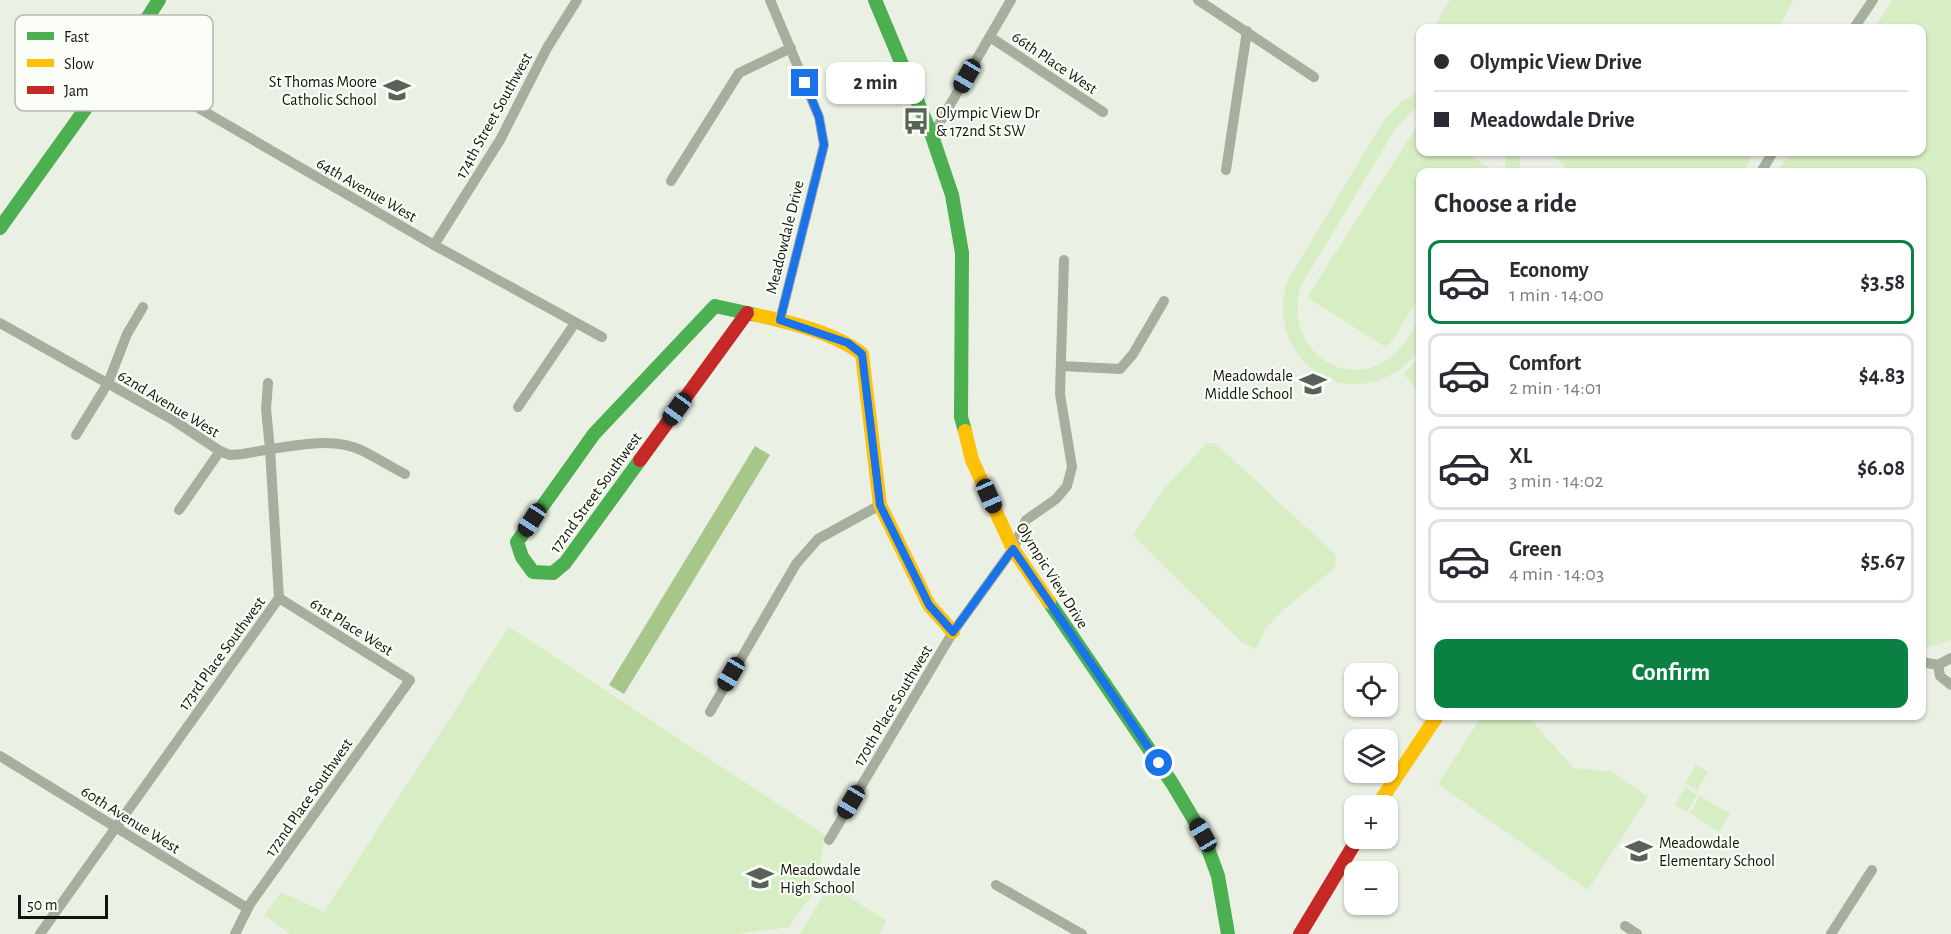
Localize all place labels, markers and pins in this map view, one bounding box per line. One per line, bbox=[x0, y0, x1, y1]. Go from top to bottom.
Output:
place label: St Thomas Moore Catholic School bbox=[269, 74, 377, 108]
school or university icon: St Thomas Moore Catholic School bbox=[382, 75, 412, 105]
place label: Olympic View Dr & 172nd St SW bbox=[936, 105, 1041, 139]
bus stop icon: Olympic View Dr & 172nd St SW bbox=[901, 106, 931, 136]
place label: Meadowdale Middle School bbox=[1205, 368, 1293, 402]
school or university icon: Meadowdale Middle School bbox=[1298, 369, 1328, 399]
place label: Meadowdale Elementary School bbox=[1659, 835, 1775, 870]
school or university icon: Meadowdale Elementary School bbox=[1624, 836, 1654, 866]
place label: Meadowdale High School bbox=[780, 862, 861, 896]
school or university icon: Meadowdale High School bbox=[745, 863, 775, 893]

